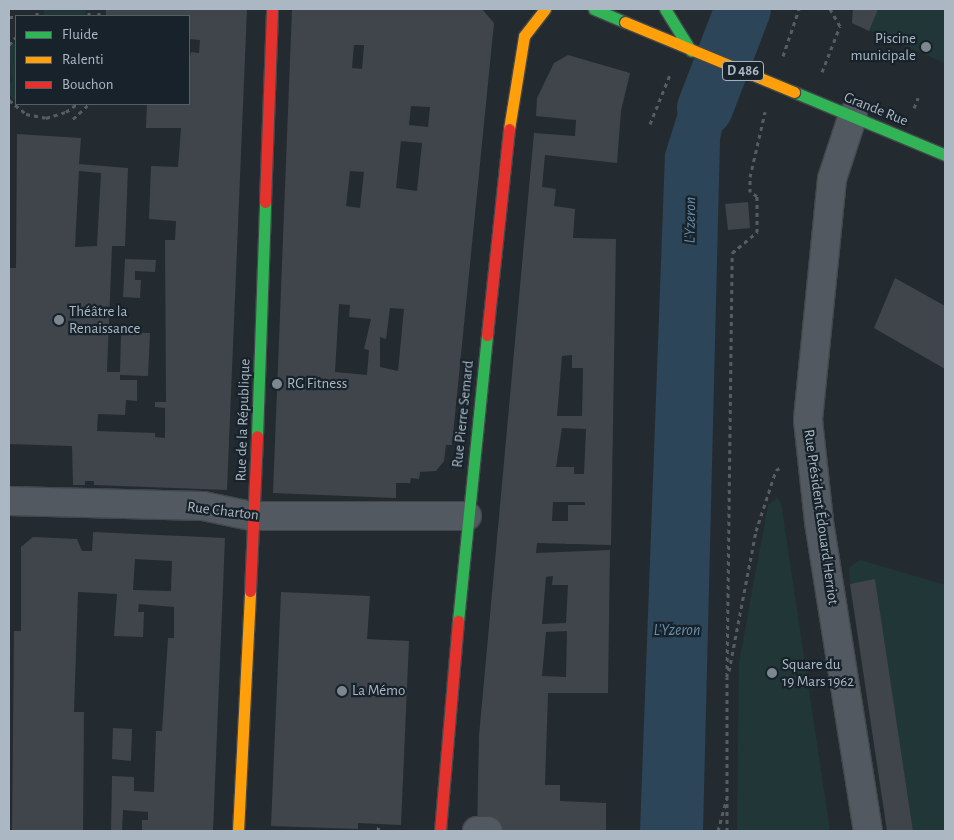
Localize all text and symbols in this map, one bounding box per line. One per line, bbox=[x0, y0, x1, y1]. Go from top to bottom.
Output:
legend bbox=[15, 15, 190, 105]
text: Fluide bbox=[62, 27, 98, 42]
place label: Piscine municipale bbox=[851, 29, 916, 64]
marker: Piscine municipale bbox=[920, 41, 932, 53]
text: Ralenti bbox=[62, 52, 104, 67]
road number: D 486 bbox=[722, 59, 764, 82]
text: Bouchon bbox=[62, 77, 113, 92]
street label: Grande Rue bbox=[841, 88, 911, 130]
water label: L'Yzeron bbox=[680, 196, 700, 244]
place label: Théâtre la Renaissance bbox=[69, 302, 140, 337]
marker: Théâtre la Renaissance bbox=[53, 314, 65, 326]
street label: Rue de la République bbox=[232, 358, 254, 482]
street label: Rue Pierre Semard bbox=[448, 360, 478, 468]
place label: RG Fitness bbox=[287, 375, 347, 393]
marker: RG Fitness bbox=[271, 378, 283, 390]
street label: Rue Président Édouard Herriot bbox=[800, 428, 842, 606]
street label: Rue Charton bbox=[186, 498, 260, 524]
water label: L'Yzeron bbox=[654, 620, 700, 640]
place label: Square du 19 Mars 1962 bbox=[782, 655, 854, 690]
marker: Square du 19 Mars 1962 bbox=[766, 667, 778, 679]
place label: La Mémo bbox=[352, 682, 405, 700]
marker: La Mémo bbox=[336, 685, 348, 697]

